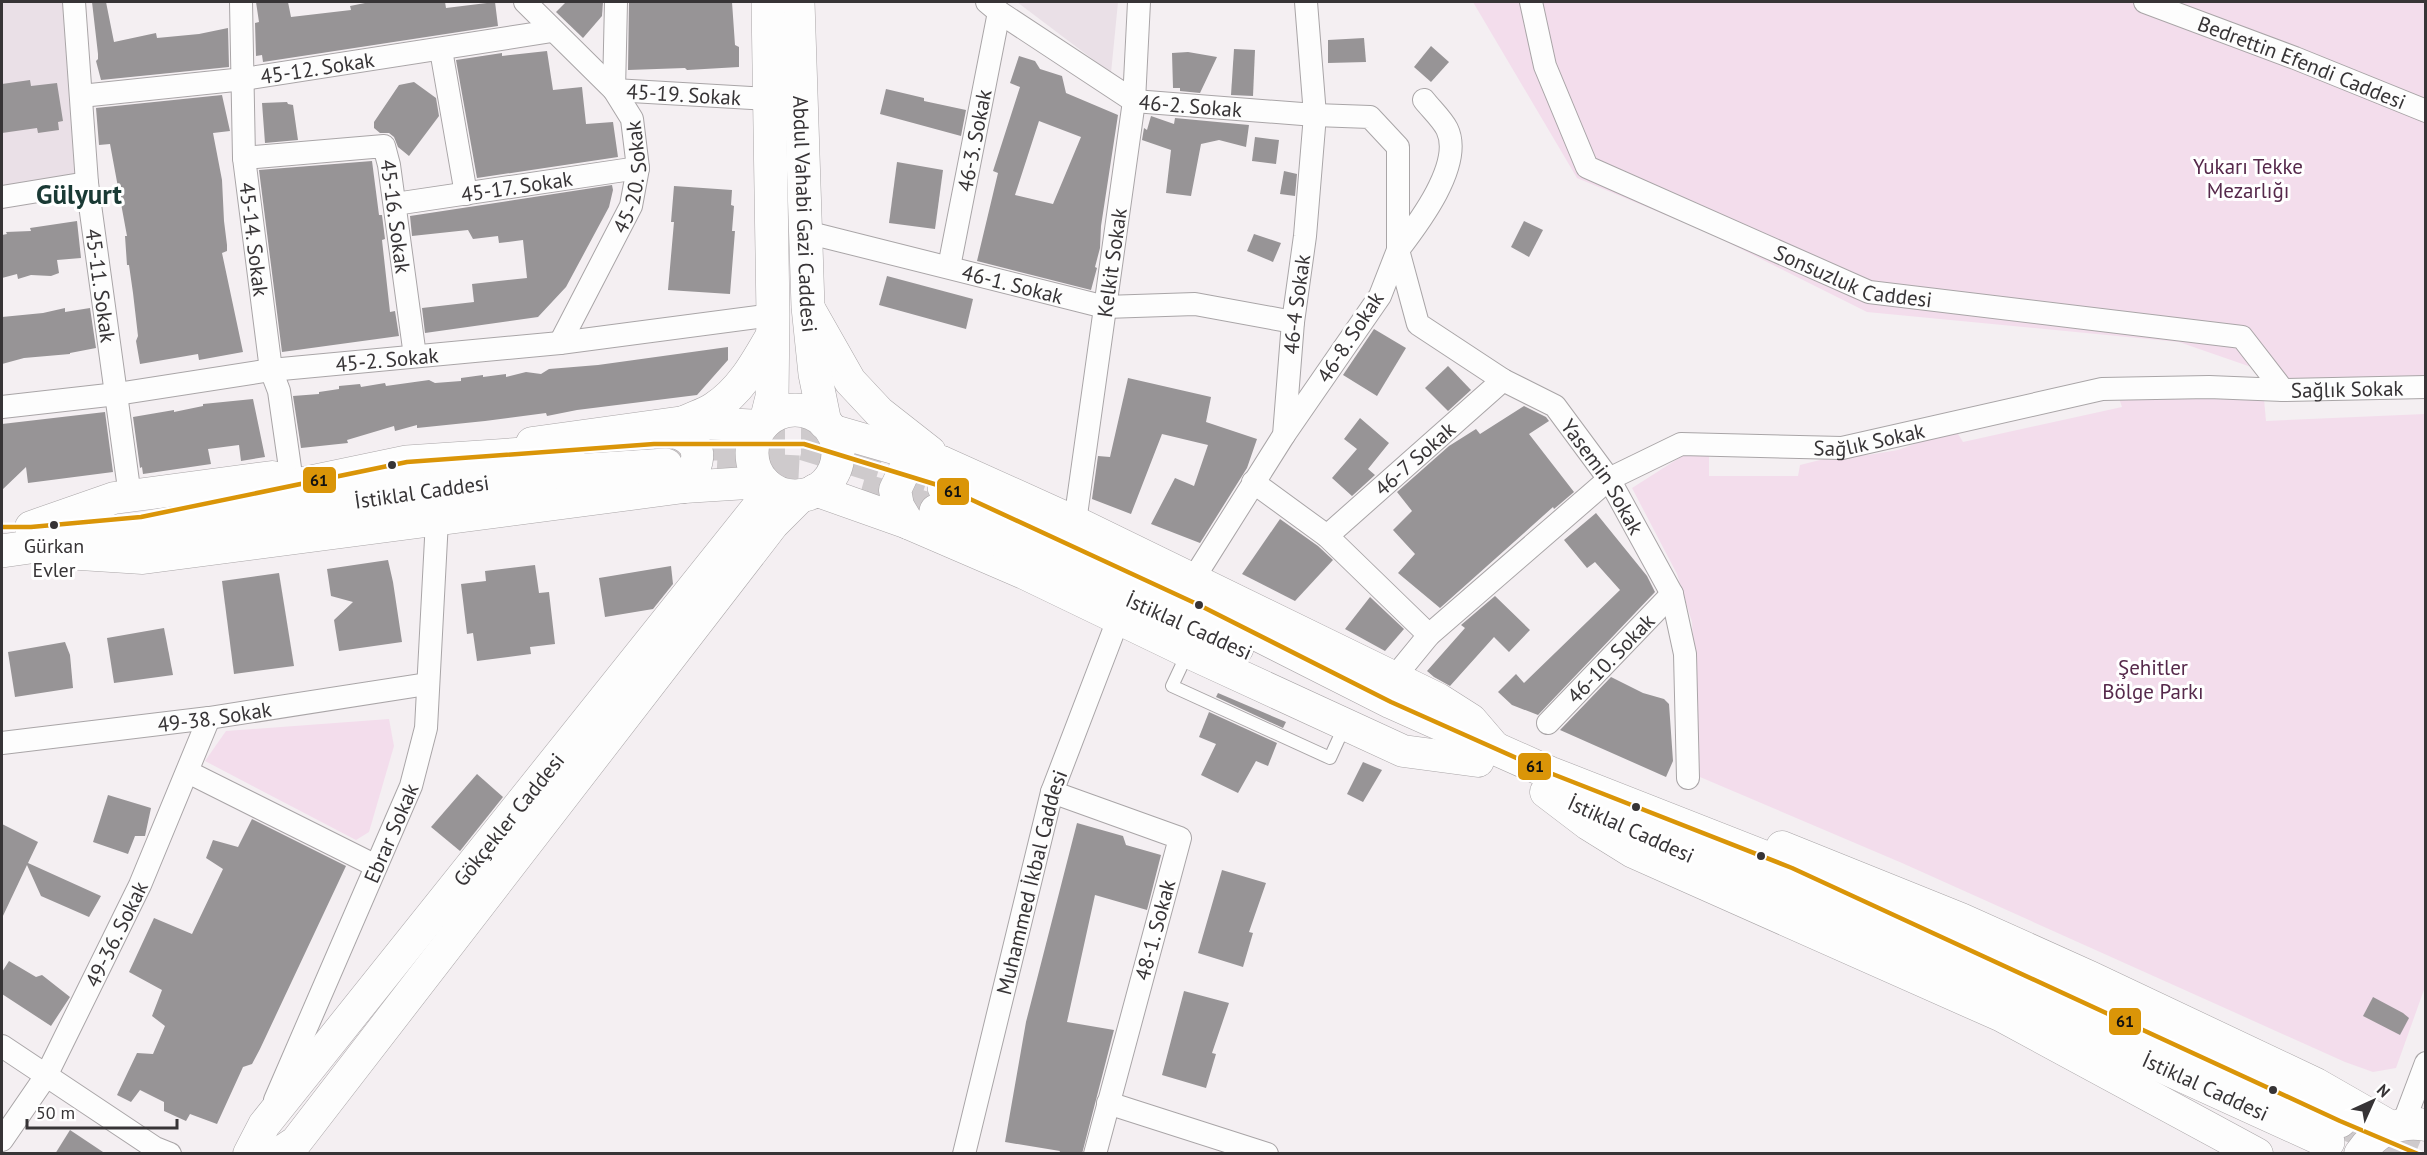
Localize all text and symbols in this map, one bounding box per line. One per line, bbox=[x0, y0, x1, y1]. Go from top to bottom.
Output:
street label: Bedrettin Efendi Caddesi bbox=[2194, 9, 2410, 115]
street label: 45-12. Sokak bbox=[258, 45, 376, 90]
street label: 45-19. Sokak bbox=[626, 77, 742, 111]
street label: 46-3. Sokak bbox=[951, 87, 997, 194]
street label: 46-2. Sokak bbox=[1138, 88, 1243, 123]
street label: Abdul Vahabi Gazi Caddesi bbox=[788, 95, 824, 334]
street label: 45-20. Sokak bbox=[606, 119, 652, 238]
park label: Yukarı Tekke Mezarlığı bbox=[2193, 153, 2303, 204]
street label: 45-16. Sokak bbox=[375, 158, 417, 275]
street label: 45-17. Sokak bbox=[459, 164, 574, 208]
district label: Gülyurt bbox=[36, 177, 123, 211]
street label: 45-14. Sokak bbox=[234, 181, 275, 298]
street label: Kelkit Sokak bbox=[1090, 206, 1132, 319]
street label: 45-11. Sokak bbox=[80, 227, 122, 344]
street label: Sonsuzluk Caddesi bbox=[1770, 238, 1934, 313]
street label: 46-4 Sokak bbox=[1277, 252, 1316, 355]
street label: 46-1. Sokak bbox=[959, 258, 1066, 309]
street label: 46-8. Sokak bbox=[1311, 286, 1389, 388]
street label: 45-2. Sokak bbox=[334, 341, 440, 377]
street label: Sağlık Sokak bbox=[2291, 374, 2404, 403]
street label: Yasemin Sokak bbox=[1555, 413, 1650, 539]
street label: 46-7 Sokak bbox=[1368, 415, 1461, 501]
street label: Sağlık Sokak bbox=[1813, 416, 1927, 462]
unlabelled marker bbox=[386, 459, 398, 471]
line badge: 61 bbox=[302, 466, 337, 494]
street label: İstiklal Caddesi bbox=[353, 468, 491, 514]
text: 61 bbox=[310, 470, 328, 490]
line badge: 61 bbox=[936, 477, 970, 506]
text: 61 bbox=[944, 481, 962, 501]
marker: Gürkan Evler bbox=[48, 519, 60, 531]
place label: Gürkan Evler bbox=[24, 533, 84, 583]
street label: İstiklal Caddesi bbox=[1121, 586, 1257, 666]
unlabelled marker bbox=[1193, 599, 1205, 611]
street label: 46-10. Sokak bbox=[1561, 607, 1660, 709]
park label: Şehitler Bölge Parkı bbox=[2102, 654, 2204, 705]
street label: 49-38. Sokak bbox=[156, 695, 273, 738]
street label: Gökçekler Caddesi bbox=[447, 747, 570, 891]
line badge: 61 bbox=[1517, 752, 1552, 781]
text: 61 bbox=[1526, 756, 1544, 776]
street label: Muhammed İkbal Caddesi bbox=[990, 766, 1073, 997]
street label: Ebrar Sokak bbox=[357, 779, 424, 887]
street label: İstiklal Caddesi bbox=[1563, 789, 1699, 869]
unlabelled marker bbox=[1630, 801, 1642, 813]
unlabelled marker bbox=[1755, 850, 1767, 862]
street label: 49-36. Sokak bbox=[78, 876, 153, 991]
street label: 48-1. Sokak bbox=[1129, 877, 1181, 983]
line badge: 61 bbox=[2108, 1007, 2142, 1036]
text: 61 bbox=[2116, 1011, 2134, 1031]
street label: İstiklal Caddesi bbox=[2138, 1046, 2273, 1127]
north arrow bbox=[2343, 1071, 2403, 1131]
text: N bbox=[2373, 1080, 2394, 1101]
unlabelled marker bbox=[2267, 1084, 2279, 1096]
scale bar bbox=[27, 1092, 177, 1130]
text: 50 m bbox=[36, 1101, 75, 1124]

